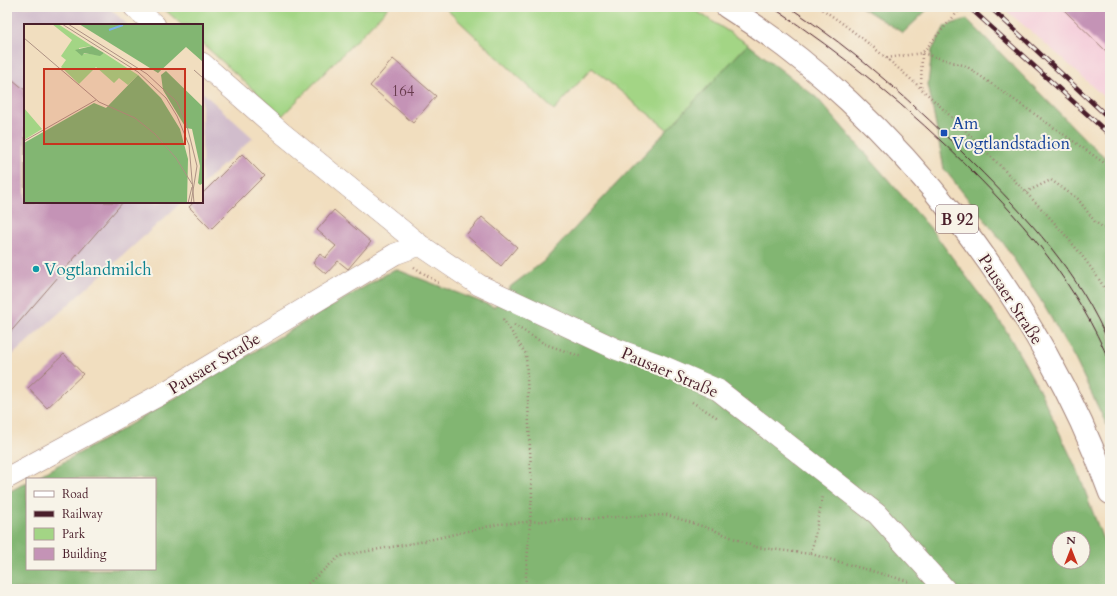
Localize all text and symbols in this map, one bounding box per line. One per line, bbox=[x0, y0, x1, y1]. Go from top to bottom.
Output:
inset map bbox=[24, 24, 203, 203]
house number: 164 bbox=[391, 81, 415, 101]
place label: Am Vogtlandstadion bbox=[952, 112, 1070, 155]
marker: Am Vogtlandstadion bbox=[939, 128, 949, 138]
road number: B 92 bbox=[936, 205, 978, 233]
street label: Pausaer Straße bbox=[973, 250, 1048, 349]
place label: Vogtlandmilch bbox=[44, 258, 152, 281]
marker: Vogtlandmilch bbox=[31, 264, 41, 274]
street label: Pausaer Straße bbox=[164, 327, 265, 400]
street label: Pausaer Straße bbox=[618, 342, 722, 403]
legend bbox=[26, 478, 156, 570]
text: Road bbox=[62, 486, 89, 502]
text: Railway bbox=[62, 506, 104, 522]
text: Park bbox=[62, 526, 86, 542]
north arrow bbox=[1051, 530, 1091, 570]
text: N bbox=[1066, 533, 1076, 548]
text: Building bbox=[62, 546, 107, 562]

